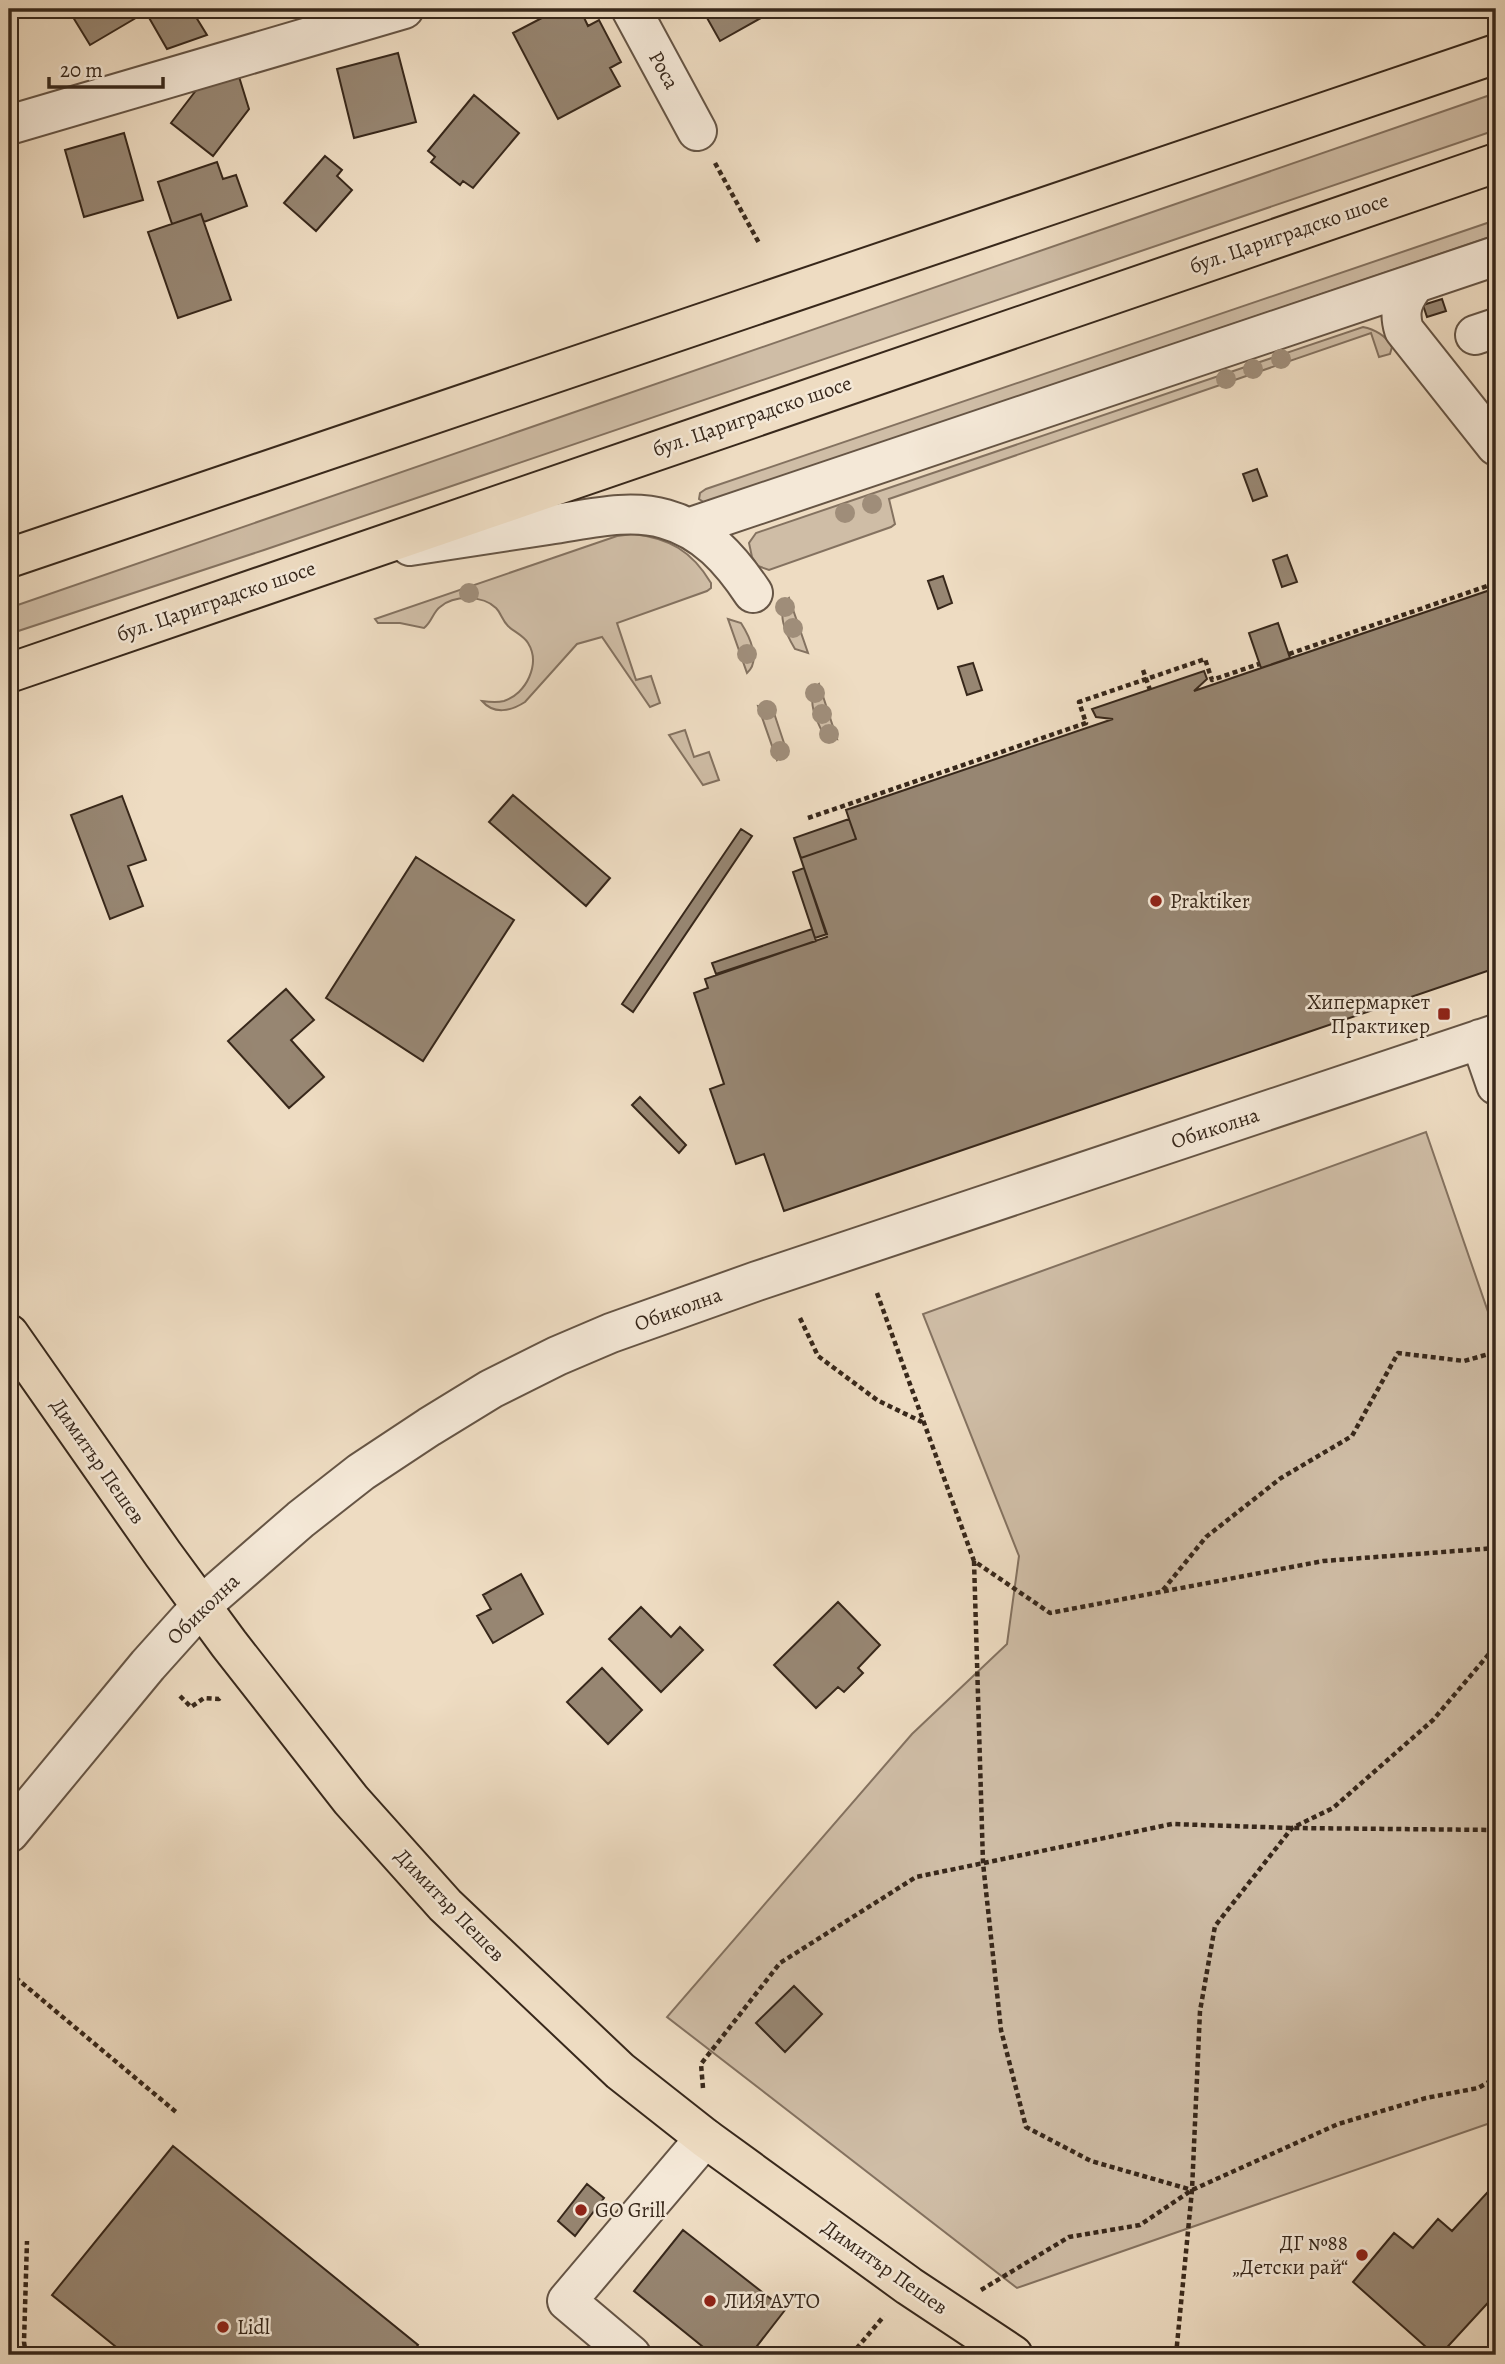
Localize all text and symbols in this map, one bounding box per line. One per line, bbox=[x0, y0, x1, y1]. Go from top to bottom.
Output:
scale bar bbox=[49, 46, 163, 90]
street label: Роса bbox=[642, 46, 686, 94]
text: 20 m bbox=[60, 56, 103, 84]
street label: бул. Цариградско шосе bbox=[1186, 186, 1392, 280]
street label: бул. Цариградско шосе bbox=[649, 369, 855, 463]
street label: бул. Цариградско шосе bbox=[113, 554, 319, 648]
place label: Praktiker bbox=[1170, 887, 1250, 915]
marker: Praktiker bbox=[1148, 893, 1164, 909]
place label: Хипермаркет Практикер bbox=[1307, 988, 1430, 1040]
marker: Хипермаркет Практикер bbox=[1436, 1006, 1452, 1022]
street label: Обиколна bbox=[1167, 1100, 1263, 1155]
street label: Обиколна bbox=[630, 1280, 726, 1338]
street label: Димитър Пешев bbox=[44, 1392, 152, 1530]
street label: Обиколна bbox=[160, 1567, 246, 1651]
street label: Димитър Пешев bbox=[389, 1842, 511, 1968]
place label: GO Grill bbox=[595, 2196, 666, 2224]
marker: GO Grill bbox=[573, 2202, 589, 2218]
street label: Димитър Пешев bbox=[816, 2213, 954, 2321]
place label: ДГ №88 „Детски рай“ bbox=[1232, 2229, 1348, 2281]
marker: ДГ №88 „Детски рай“ bbox=[1354, 2247, 1370, 2263]
place label: ЛИЯ АУТО bbox=[724, 2287, 820, 2315]
marker: ЛИЯ АУТО bbox=[702, 2293, 718, 2309]
place label: Lidl bbox=[237, 2313, 270, 2341]
marker: Lidl bbox=[215, 2319, 231, 2335]

